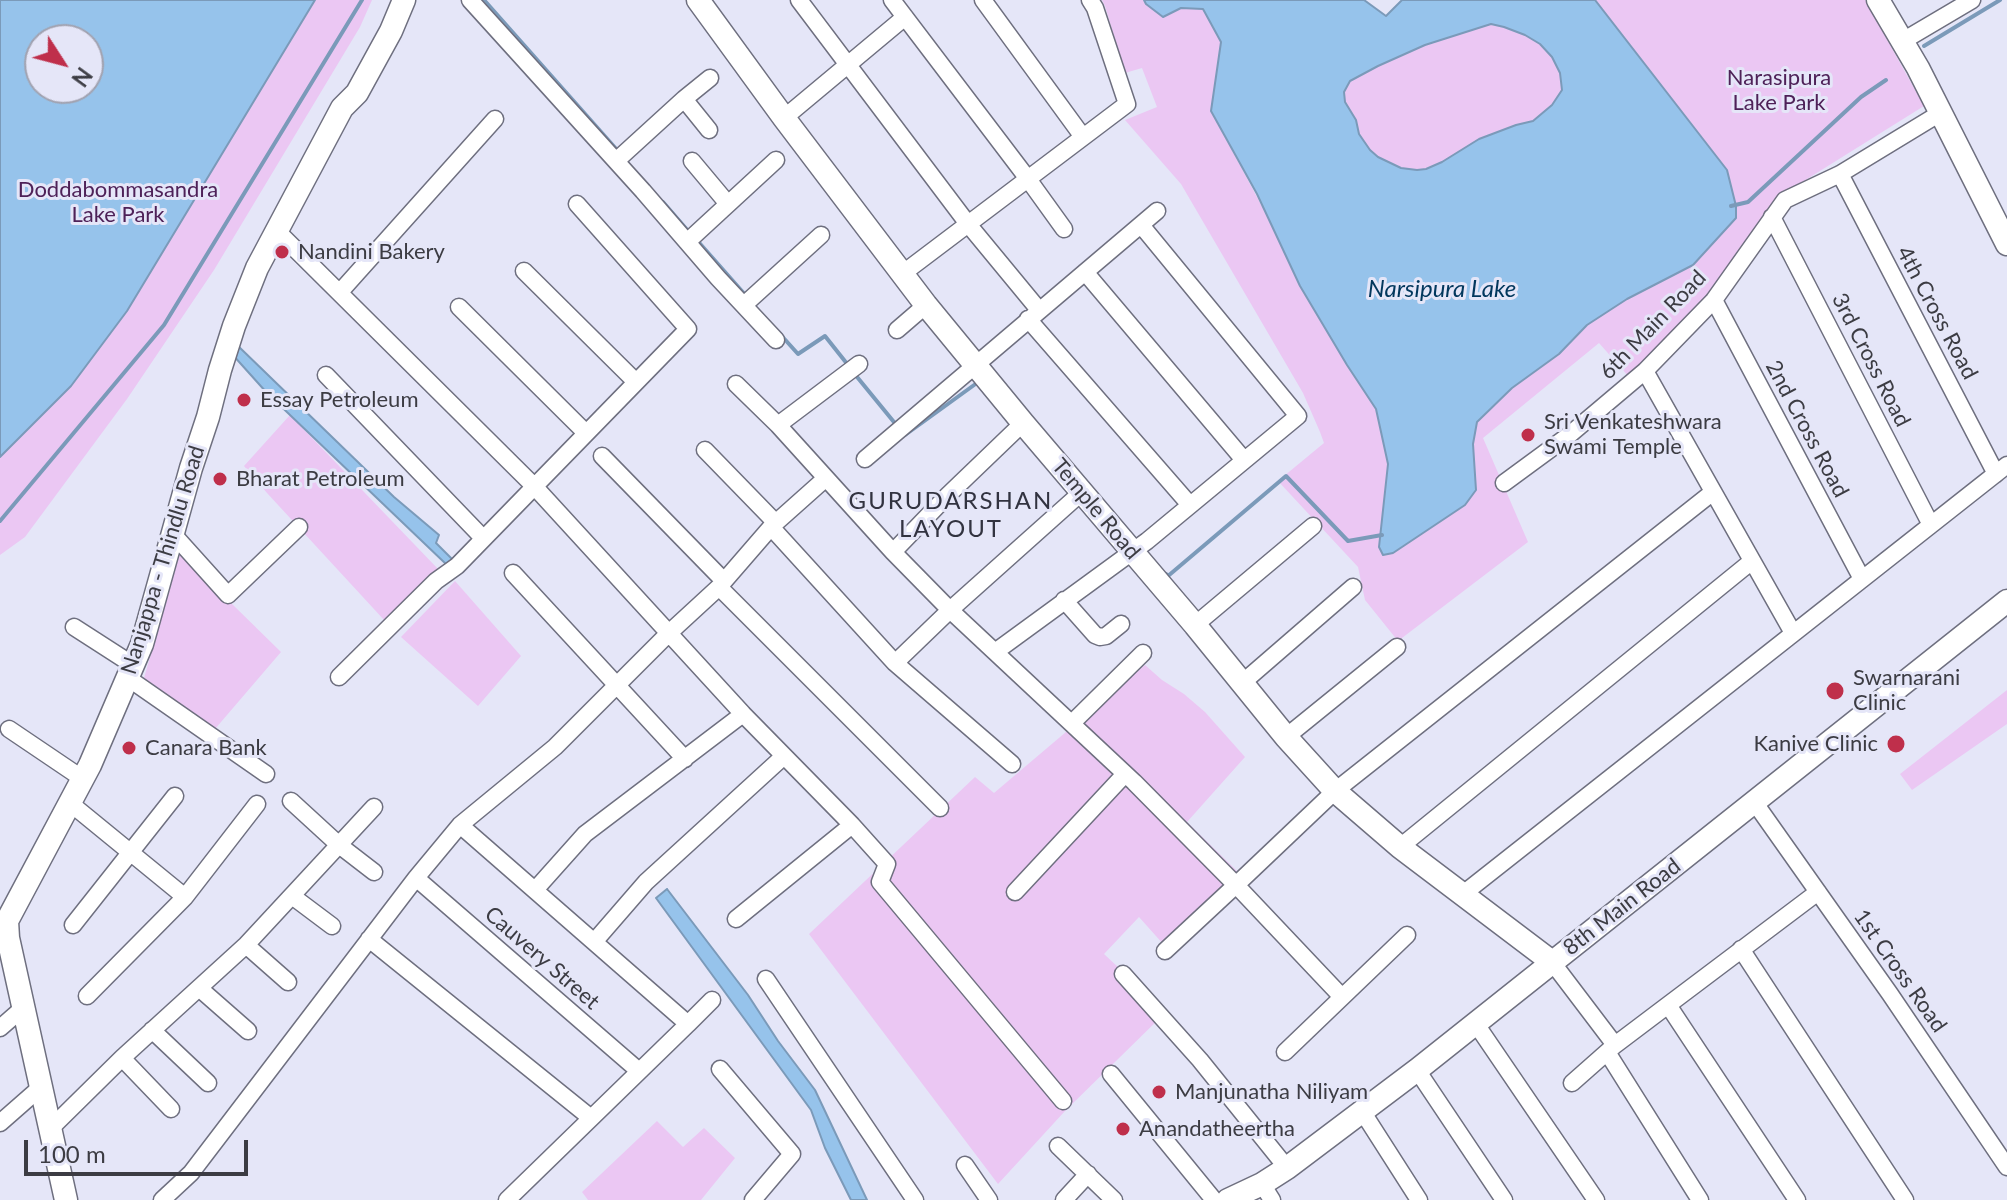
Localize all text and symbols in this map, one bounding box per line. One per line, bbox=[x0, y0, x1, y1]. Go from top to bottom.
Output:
north arrow bbox=[24, 24, 104, 104]
text: N bbox=[66, 62, 98, 92]
park label: Narasipura Lake Park bbox=[1727, 65, 1831, 116]
park label: Doddabommasandra Lake Park bbox=[18, 177, 218, 228]
place label: Nandini Bakery bbox=[298, 239, 445, 265]
street label: 4th Cross Road bbox=[1891, 242, 1983, 384]
marker: Nandini Bakery bbox=[273, 243, 291, 261]
street label: 6th Main Road bbox=[1594, 265, 1712, 385]
water label: Narsipura Lake bbox=[1368, 275, 1516, 303]
street label: 3rd Cross Road bbox=[1826, 289, 1916, 431]
street label: 2nd Cross Road bbox=[1760, 356, 1854, 502]
place label: Essay Petroleum bbox=[260, 387, 418, 413]
marker: Essay Petroleum bbox=[235, 391, 253, 409]
place label: Sri Venkateshwara Swami Temple bbox=[1544, 409, 1722, 460]
marker: Sri Venkateshwara Swami Temple bbox=[1519, 426, 1537, 444]
street label: Nanjappa - Thindlu Road bbox=[116, 442, 210, 678]
street label: Temple Road bbox=[1046, 453, 1146, 565]
place label: Bharat Petroleum bbox=[236, 466, 405, 492]
marker: Bharat Petroleum bbox=[211, 470, 229, 488]
district label: GURUDARSHAN LAYOUT bbox=[849, 487, 1053, 543]
place label: Swarnarani Clinic bbox=[1853, 665, 1960, 716]
marker: Swarnarani Clinic bbox=[1824, 680, 1846, 702]
place label: Kanive Clinic bbox=[1753, 731, 1878, 757]
marker: Kanive Clinic bbox=[1885, 733, 1907, 755]
place label: Canara Bank bbox=[145, 735, 267, 761]
marker: Canara Bank bbox=[120, 739, 138, 757]
street label: 8th Main Road bbox=[1558, 853, 1686, 961]
street label: Cauvery Street bbox=[479, 901, 605, 1015]
street label: 1st Cross Road bbox=[1848, 904, 1952, 1038]
place label: Manjunatha Niliyam bbox=[1175, 1079, 1368, 1105]
marker: Manjunatha Niliyam bbox=[1150, 1083, 1168, 1101]
place label: Anandatheertha bbox=[1139, 1116, 1295, 1142]
marker: Anandatheertha bbox=[1114, 1120, 1132, 1138]
scale bar bbox=[28, 1124, 252, 1174]
text: 100 m bbox=[38, 1139, 106, 1168]

